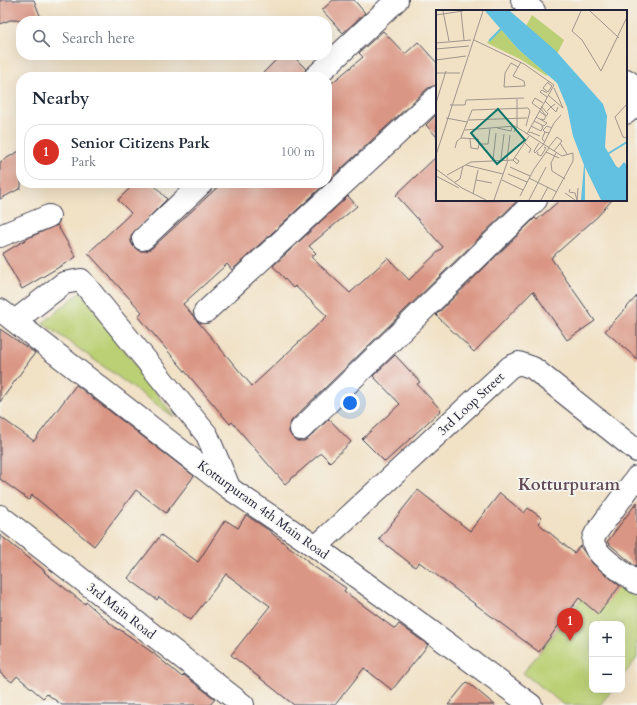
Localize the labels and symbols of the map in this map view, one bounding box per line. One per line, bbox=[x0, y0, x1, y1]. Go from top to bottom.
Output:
inset map bbox=[436, 10, 627, 201]
street label: 3rd Loop Street bbox=[434, 368, 508, 440]
your location bbox=[340, 393, 360, 413]
street label: Kotturpuram 4th Main Road bbox=[194, 456, 332, 564]
district label: Kotturpuram bbox=[518, 473, 620, 496]
street label: 3rd Main Road bbox=[83, 578, 159, 644]
pin: 1 bbox=[557, 608, 583, 641]

